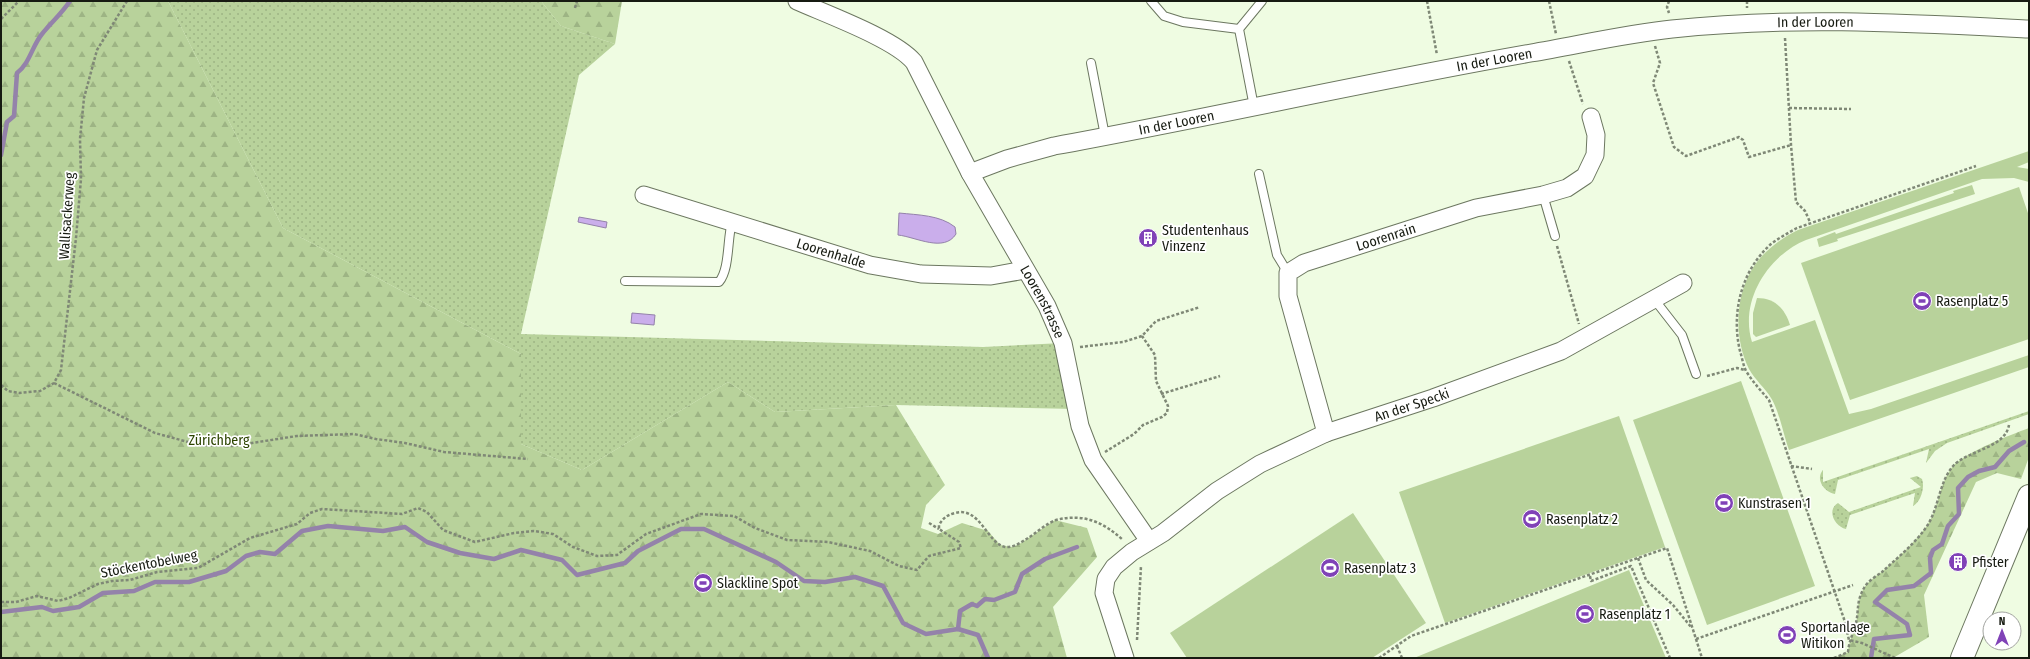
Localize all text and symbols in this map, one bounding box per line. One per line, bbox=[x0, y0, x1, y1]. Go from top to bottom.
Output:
street label: In der Looren bbox=[1777, 13, 1854, 31]
street label: In der Looren bbox=[1455, 44, 1533, 75]
street label: In der Looren bbox=[1137, 107, 1216, 138]
street label: Wallisackerweg bbox=[55, 171, 79, 260]
street label: Loorenrain bbox=[1354, 219, 1418, 254]
place label: Studentenhaus Vinzenz bbox=[1162, 222, 1249, 255]
building icon: Studentenhaus Vinzenz bbox=[1137, 227, 1159, 249]
street label: Loorenhalde bbox=[794, 234, 868, 272]
street label: Loorenstrasse bbox=[1017, 262, 1068, 341]
sports icon: Rasenplatz 5 bbox=[1911, 290, 1933, 312]
place label: Rasenplatz 5 bbox=[1936, 293, 2008, 310]
street label: An der Specki bbox=[1372, 384, 1452, 425]
park label: Zürichberg bbox=[188, 432, 250, 449]
sports icon: Kunstrasen 1 bbox=[1713, 492, 1735, 514]
place label: Kunstrasen 1 bbox=[1738, 495, 1811, 512]
sports icon: Rasenplatz 2 bbox=[1521, 508, 1543, 530]
place label: Rasenplatz 2 bbox=[1546, 511, 1618, 528]
street label: Stöckentobelweg bbox=[99, 546, 199, 582]
building icon: Pfister bbox=[1947, 551, 1969, 573]
place label: Pfister bbox=[1972, 554, 2009, 571]
sports icon: Rasenplatz 3 bbox=[1319, 557, 1341, 579]
place label: Rasenplatz 3 bbox=[1344, 560, 1416, 577]
sports icon: Slackline Spot bbox=[692, 572, 714, 594]
place label: Slackline Spot bbox=[717, 575, 799, 592]
sports icon: Rasenplatz 1 bbox=[1574, 603, 1596, 625]
place label: Rasenplatz 1 bbox=[1599, 606, 1670, 623]
north arrow bbox=[1982, 611, 2022, 651]
text: N bbox=[1999, 615, 2005, 628]
place label: Sportanlage Witikon bbox=[1801, 619, 1870, 652]
sports icon: Sportanlage Witikon bbox=[1776, 624, 1798, 646]

